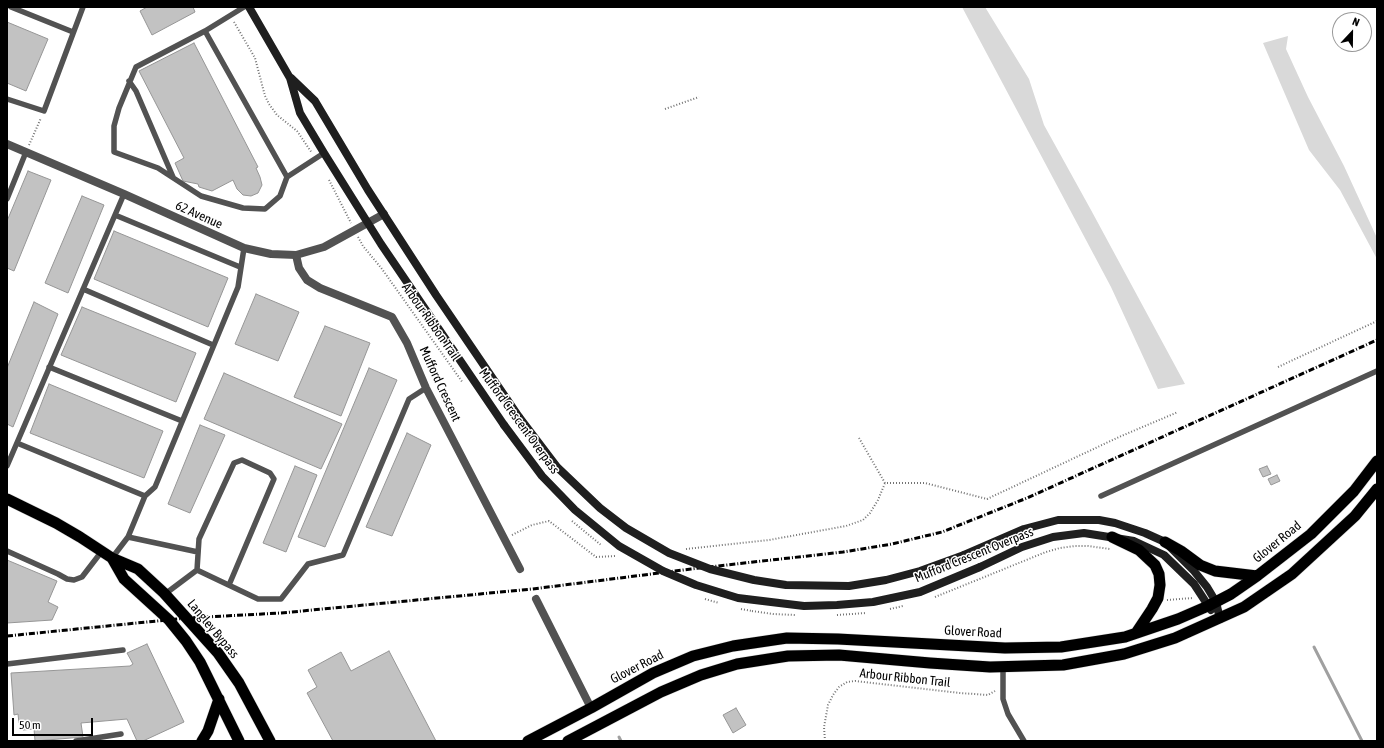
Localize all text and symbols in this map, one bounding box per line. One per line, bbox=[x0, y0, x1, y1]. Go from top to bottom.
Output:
north arrow bbox=[1332, 12, 1372, 52]
text: N bbox=[1351, 15, 1361, 29]
street label: 62 Avenue bbox=[173, 198, 225, 232]
street label: Arbour Ribbon Trail bbox=[398, 280, 464, 364]
street label: Mufford Crescent bbox=[416, 344, 464, 424]
street label: Mufford Crescent Overpass bbox=[475, 365, 563, 477]
street label: Glover Road bbox=[1250, 518, 1304, 566]
street label: Mufford Crescent Overpass bbox=[912, 524, 1036, 586]
street label: Langley Bypass bbox=[184, 596, 242, 662]
street label: Glover Road bbox=[944, 623, 1002, 641]
street label: Glover Road bbox=[608, 647, 666, 687]
street label: Arbour Ribbon Trail bbox=[859, 665, 951, 691]
scale bar bbox=[14, 710, 95, 736]
text: 50 m bbox=[19, 718, 41, 732]

